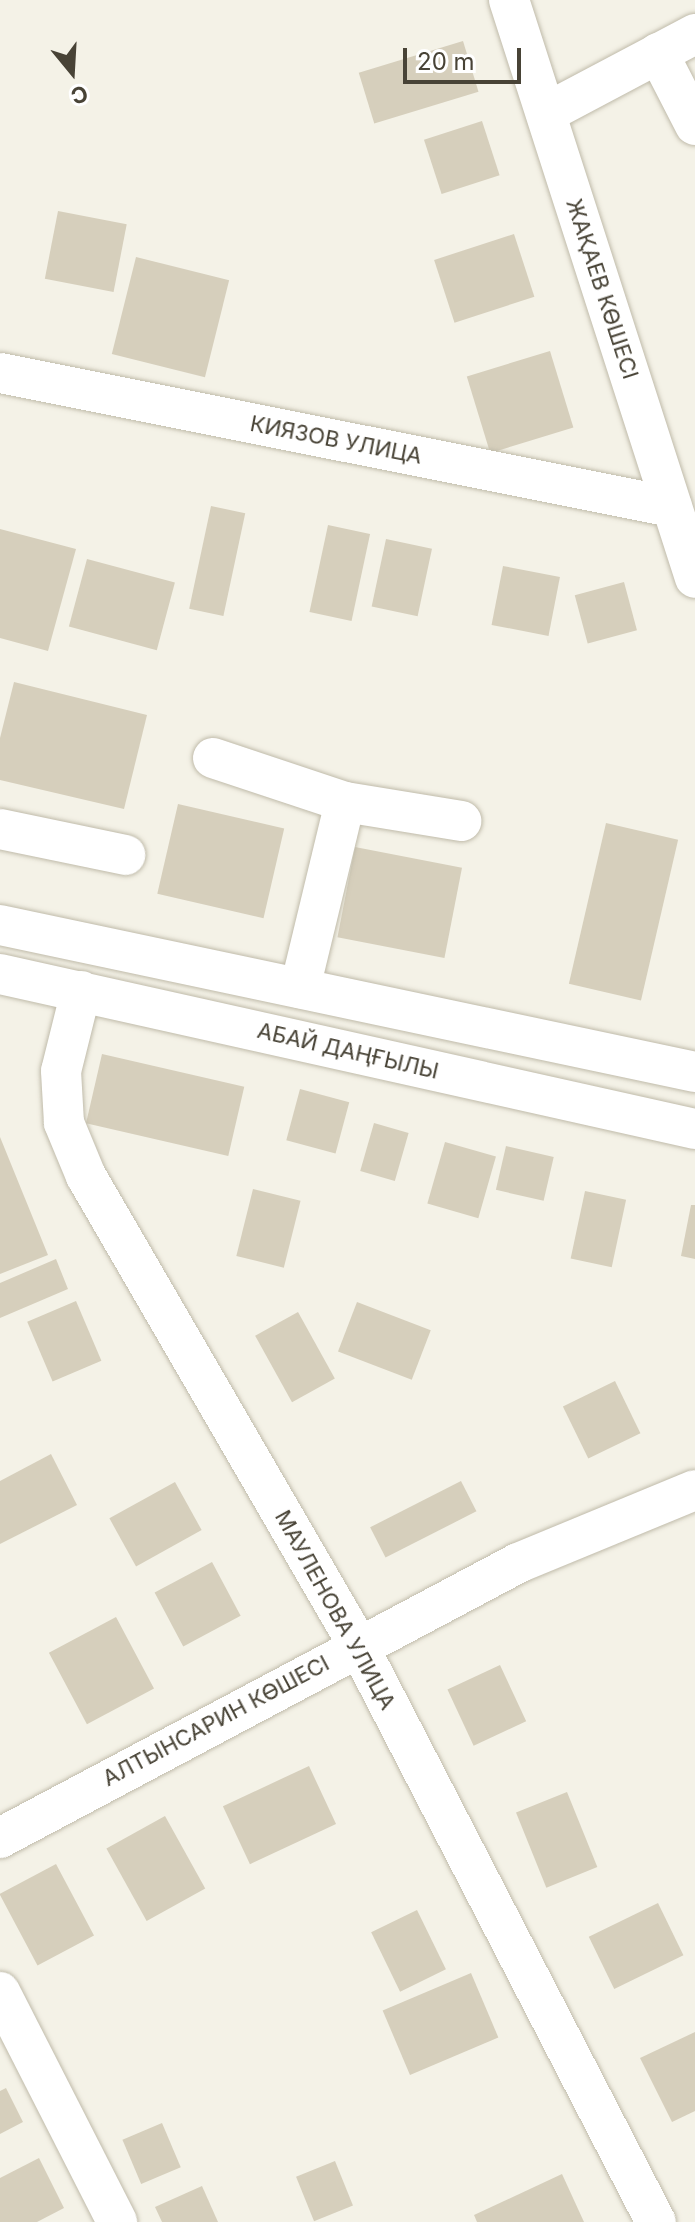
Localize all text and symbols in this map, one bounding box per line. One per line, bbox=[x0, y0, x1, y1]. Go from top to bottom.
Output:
north arrow bbox=[32, 32, 112, 112]
scale bar bbox=[407, 32, 525, 82]
text: 20 m bbox=[417, 47, 475, 76]
text: С bbox=[68, 80, 91, 110]
street label: ЖАҚАЕВ КӨШЕСІ bbox=[560, 196, 644, 382]
street label: КИЯЗОВ УЛИЦА bbox=[248, 410, 424, 470]
street label: АБАЙ ДАҢҒЫЛЫ bbox=[255, 1017, 441, 1085]
street label: МАУЛЕНОВА УЛИЦА bbox=[269, 1506, 401, 1714]
street label: АЛТЫНСАРИН КӨШЕСІ bbox=[98, 1650, 334, 1792]

